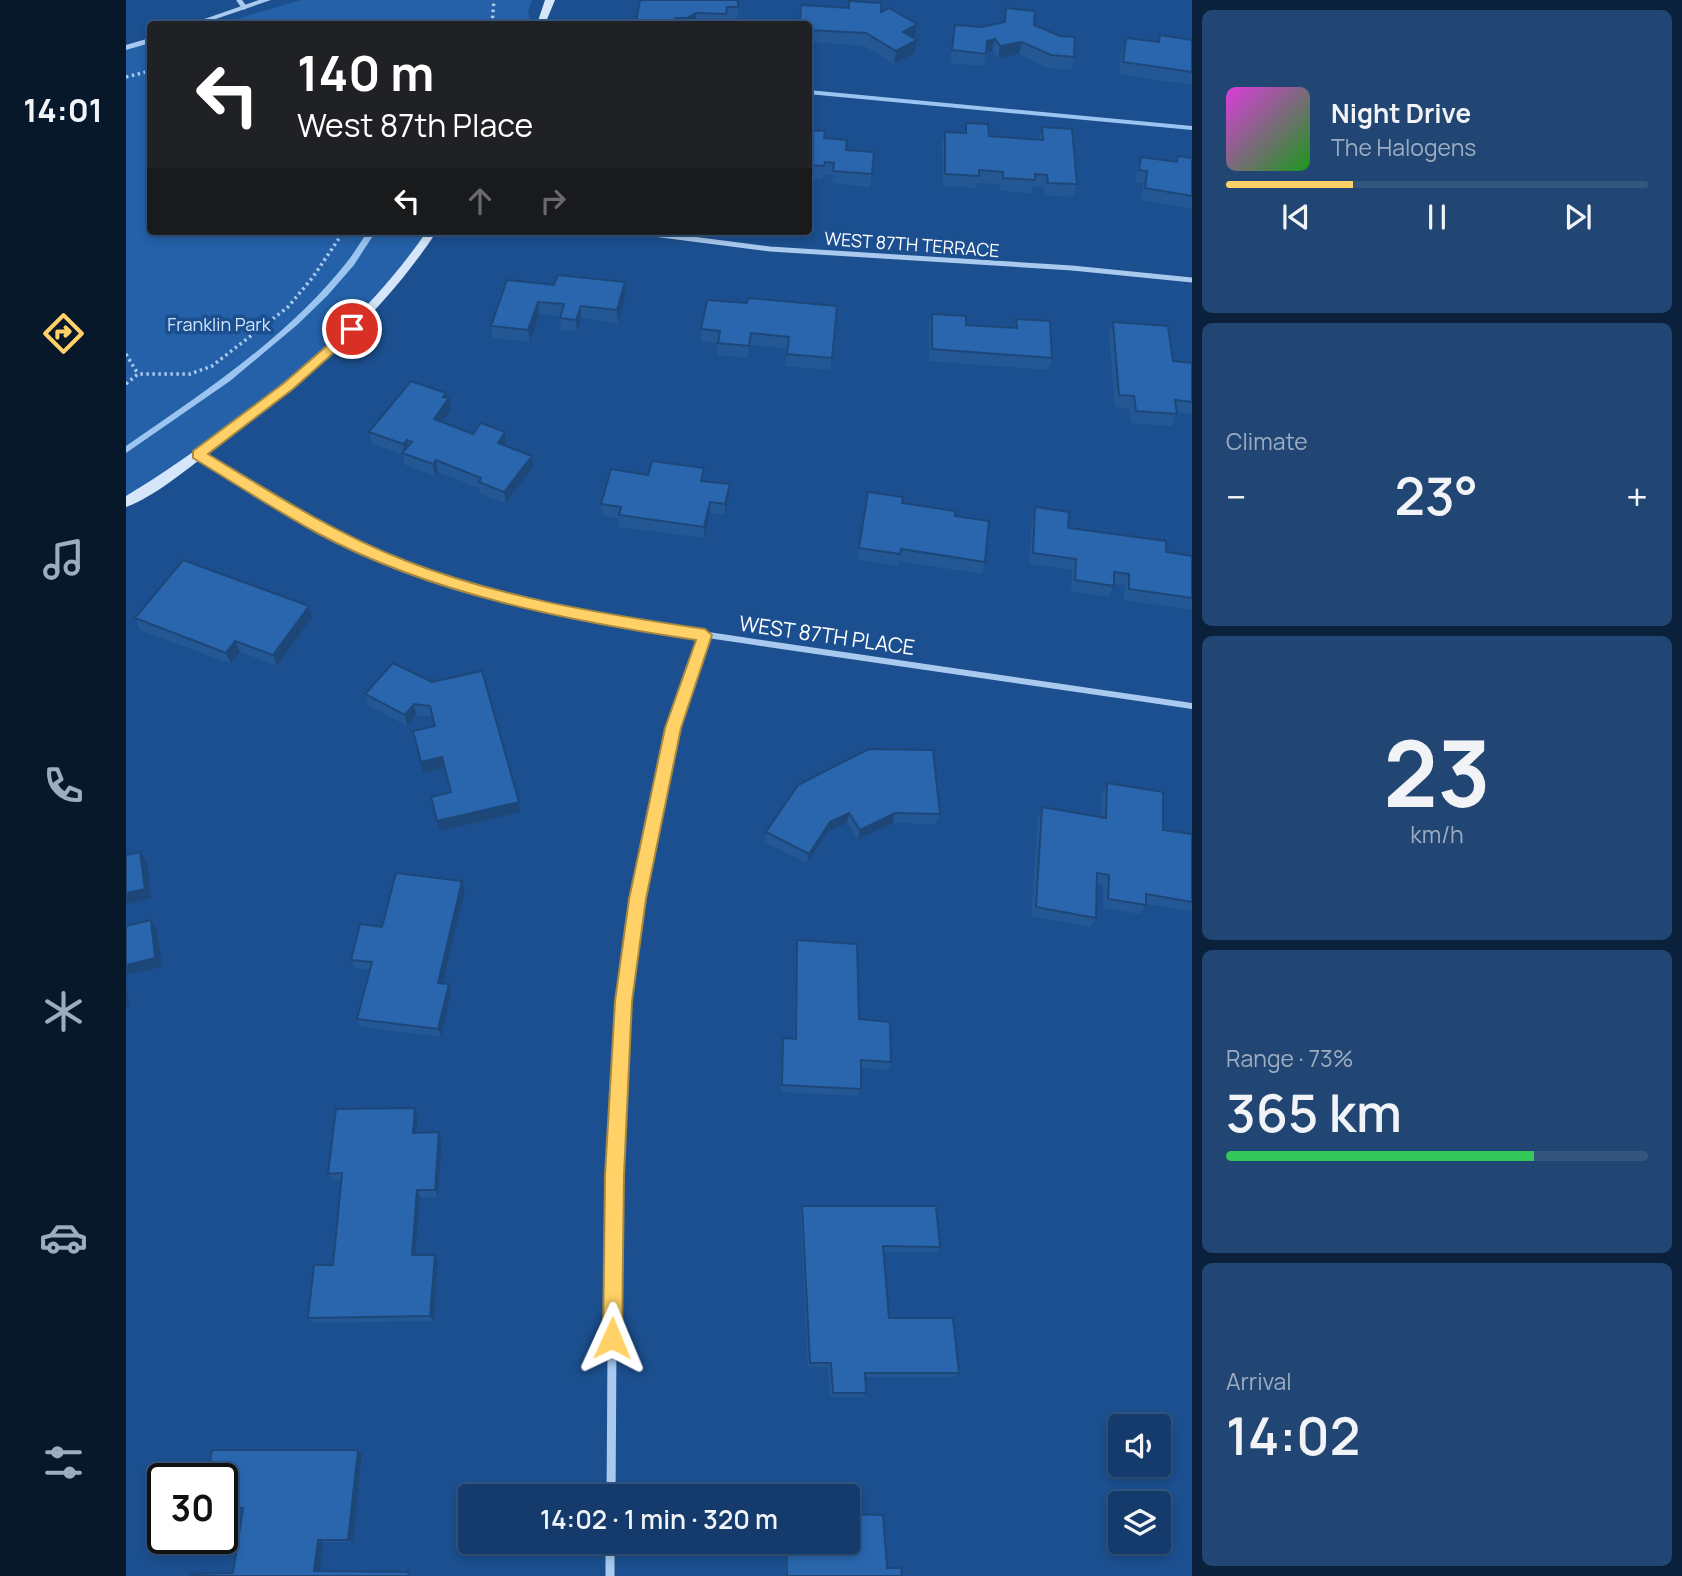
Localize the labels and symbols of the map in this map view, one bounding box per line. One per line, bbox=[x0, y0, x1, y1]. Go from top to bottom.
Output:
street label: WEST 87TH TERRACE bbox=[824, 226, 1000, 262]
pin bbox=[322, 299, 382, 359]
park label: Franklin Park bbox=[167, 312, 272, 336]
street label: WEST 87TH PLACE bbox=[737, 609, 917, 661]
position arrow bbox=[575, 1301, 649, 1375]
speed limit sign: 30 bbox=[147, 1463, 238, 1554]

